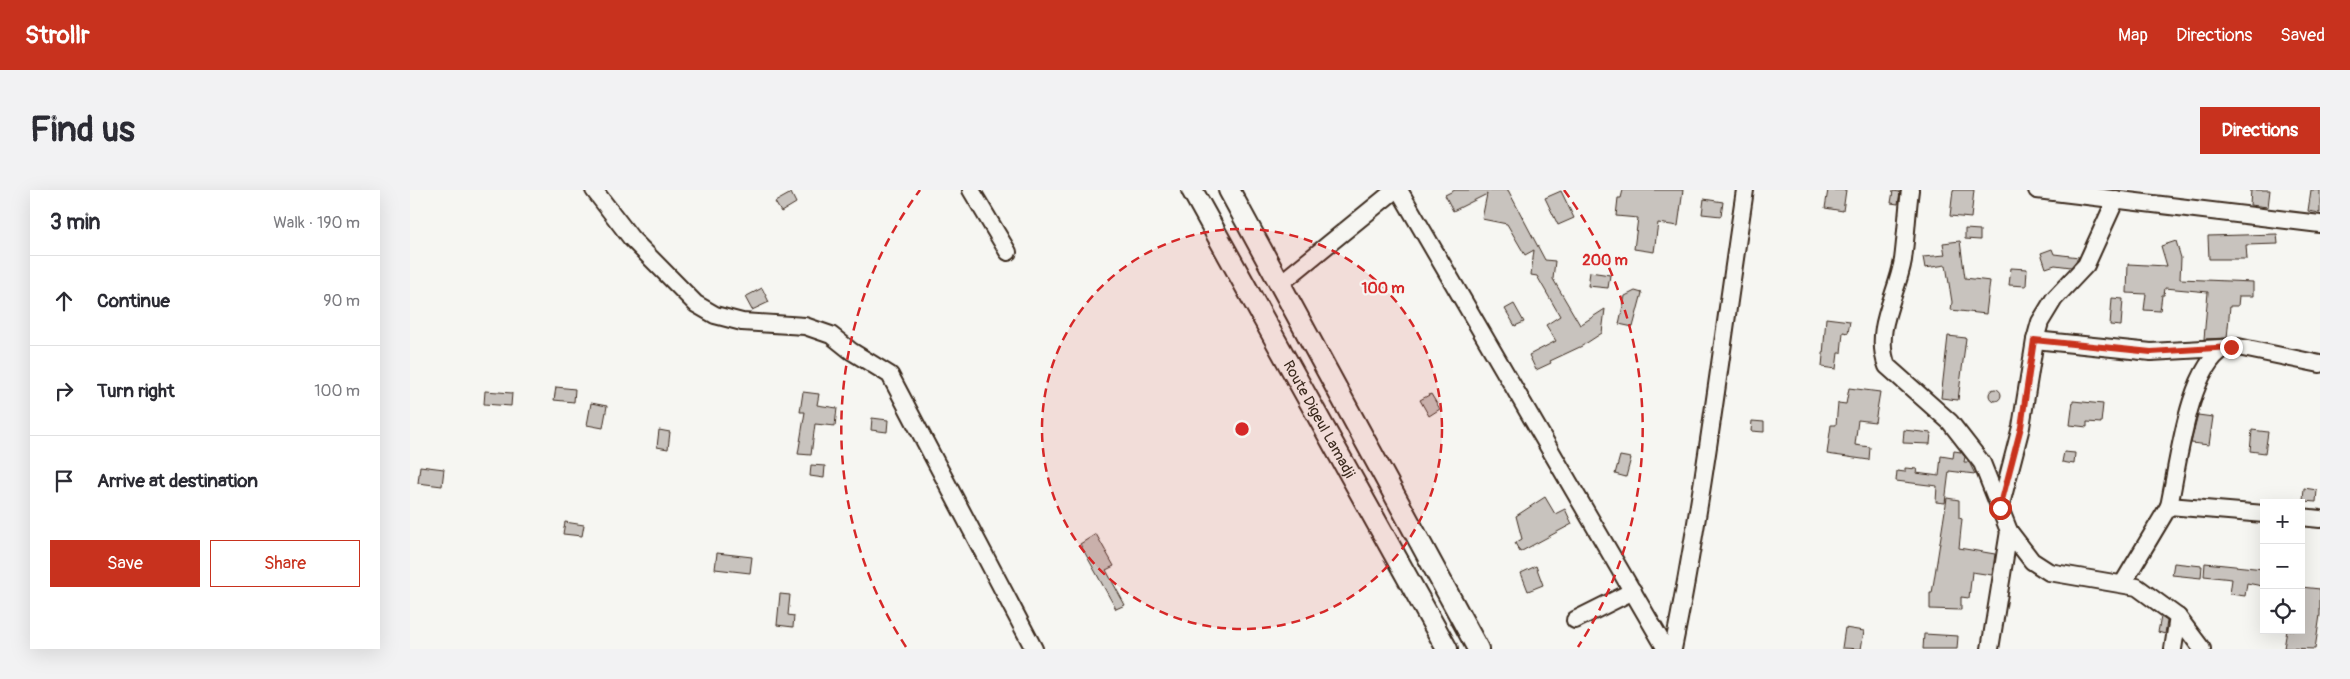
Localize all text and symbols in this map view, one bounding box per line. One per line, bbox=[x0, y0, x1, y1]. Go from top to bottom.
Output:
text: Strollr bbox=[25, 21, 90, 50]
text: Map bbox=[2118, 24, 2148, 47]
text: Directions bbox=[2176, 24, 2252, 47]
text: Saved bbox=[2280, 24, 2325, 47]
button: Directions bbox=[2200, 107, 2320, 154]
text: Find us bbox=[30, 108, 135, 152]
text: 3 min bbox=[50, 209, 100, 236]
text: Walk · 190 m bbox=[273, 213, 360, 233]
text: 200 m bbox=[1582, 251, 1628, 270]
text: 100 m bbox=[1362, 279, 1404, 298]
icon: ahead bbox=[50, 287, 78, 315]
text: Continue bbox=[97, 289, 170, 313]
text: 90 m bbox=[323, 291, 360, 311]
route end bbox=[2220, 336, 2243, 359]
street label: Route Digeul Lamadji bbox=[1279, 357, 1360, 481]
icon: right bbox=[50, 377, 78, 405]
text: Turn right bbox=[97, 379, 175, 403]
text: 100 m bbox=[314, 381, 360, 401]
centre of rings bbox=[1233, 420, 1251, 438]
icon: arrive bbox=[50, 467, 78, 495]
text: Arrive at destination bbox=[97, 469, 258, 493]
route start bbox=[1989, 497, 2012, 520]
map controls bbox=[2260, 499, 2305, 634]
button: + bbox=[2260, 499, 2305, 544]
button: Save bbox=[50, 540, 200, 587]
button: Share bbox=[210, 540, 360, 587]
button: − bbox=[2260, 544, 2305, 589]
button: locate bbox=[2260, 589, 2305, 634]

